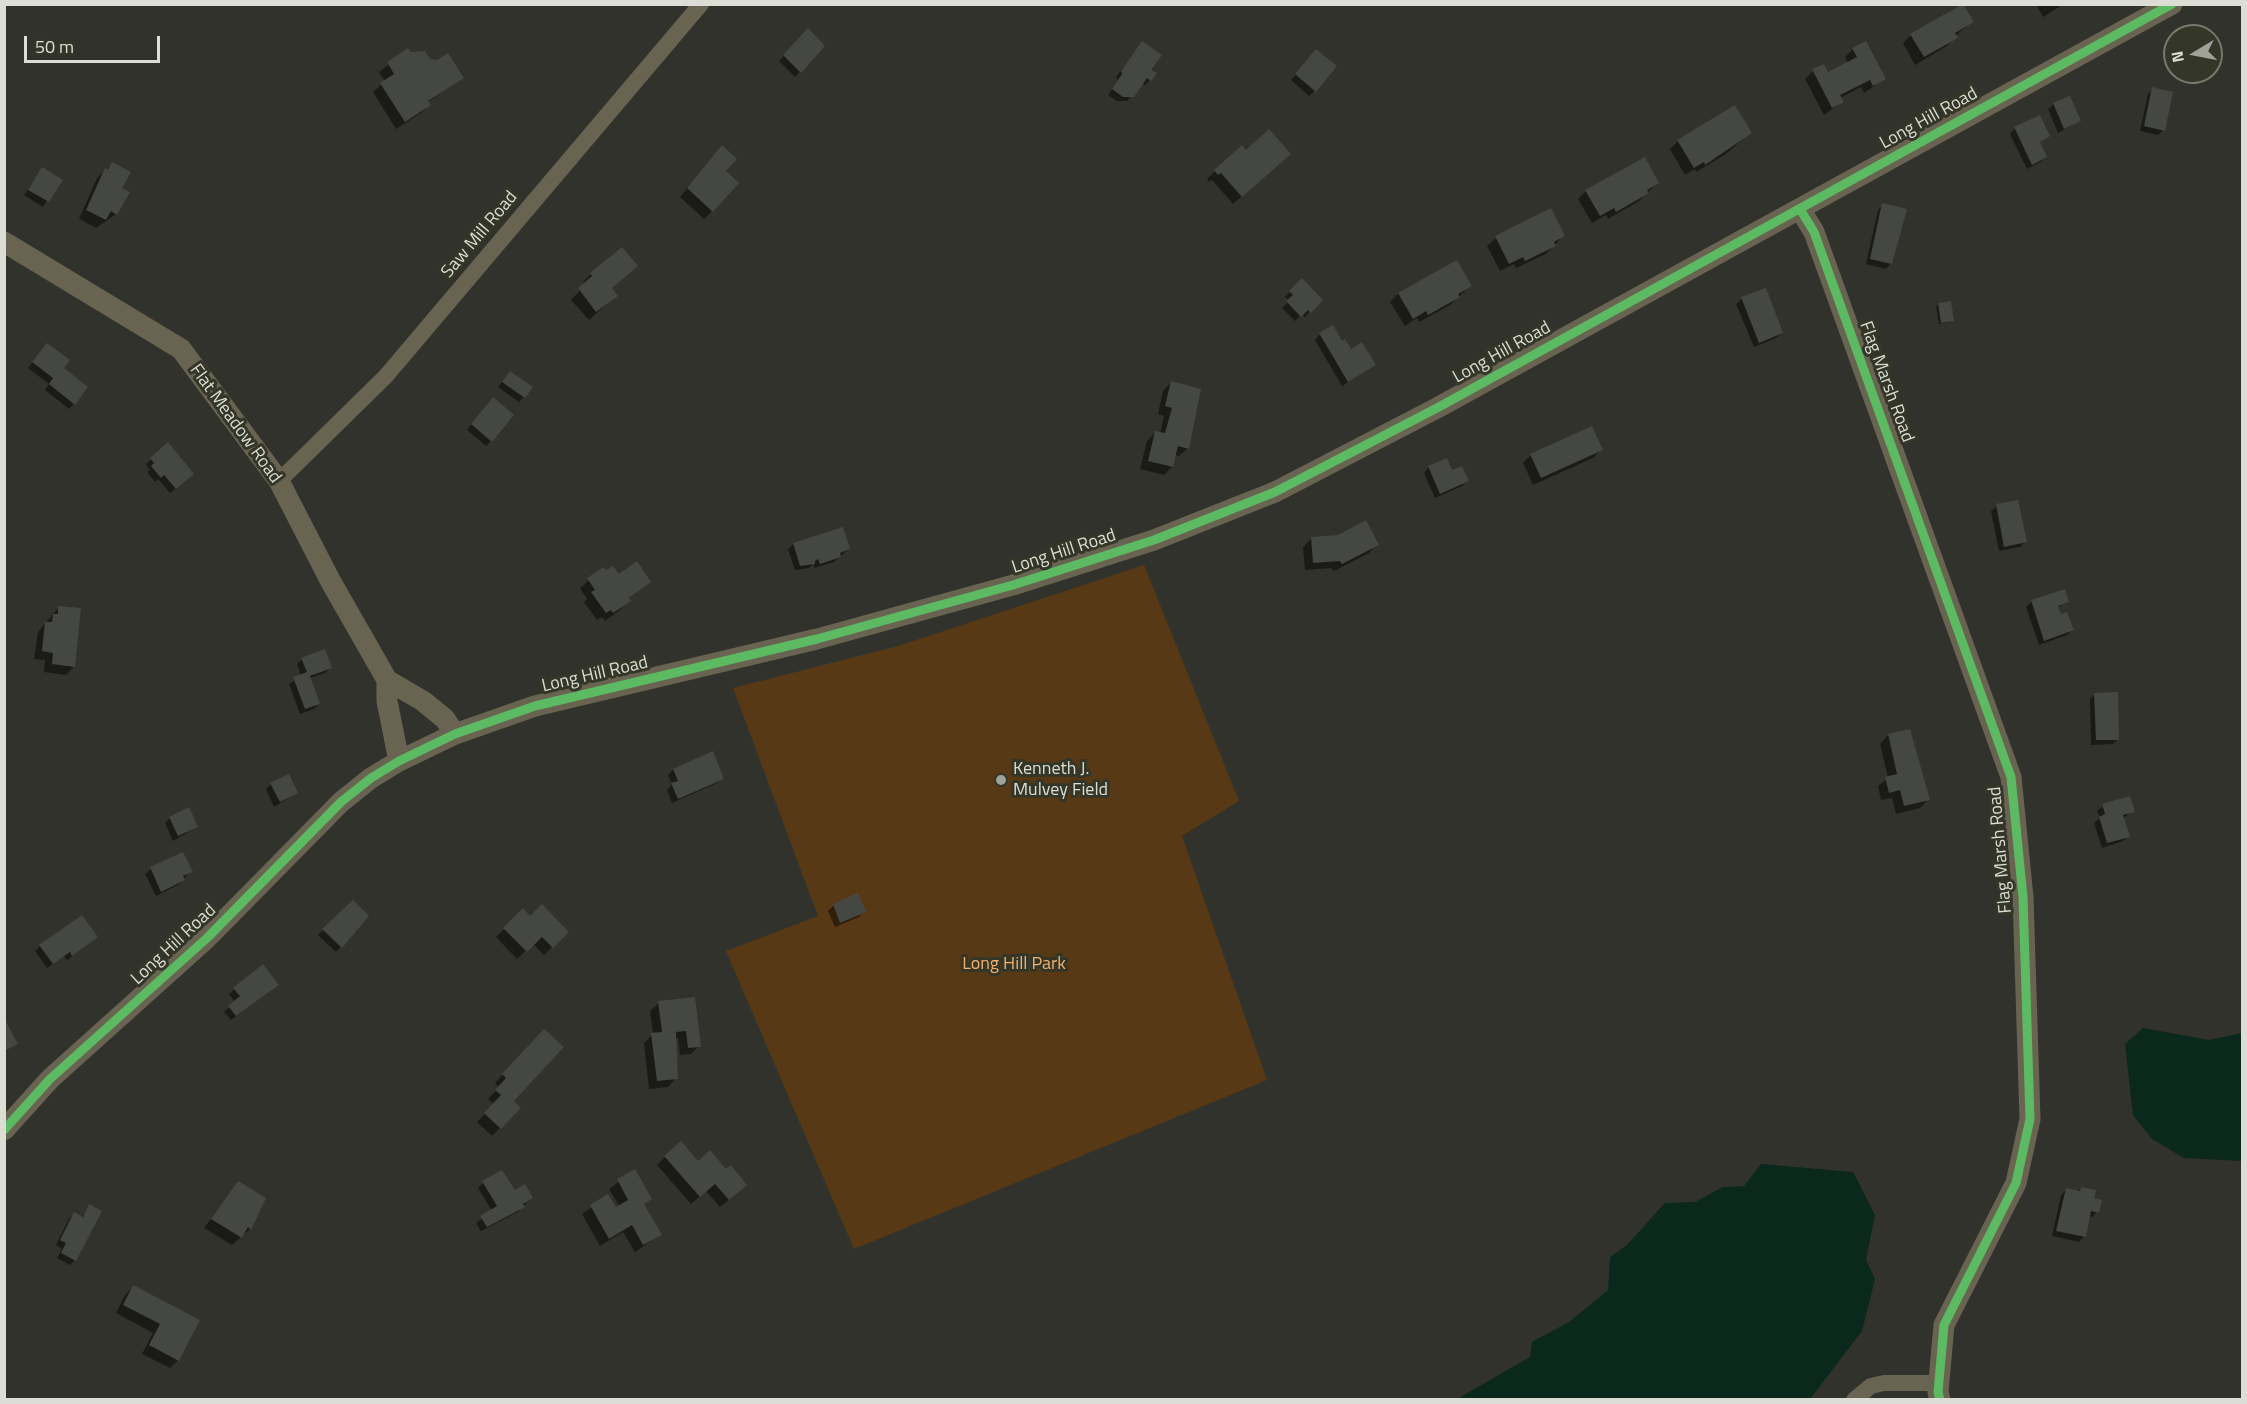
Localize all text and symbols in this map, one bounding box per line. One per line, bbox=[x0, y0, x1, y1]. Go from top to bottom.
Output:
scale bar bbox=[27, 24, 164, 62]
north arrow bbox=[2163, 24, 2223, 84]
text: 50 m bbox=[35, 33, 74, 60]
text: N bbox=[2164, 49, 2190, 64]
street label: Long Hill Road bbox=[1876, 83, 1982, 155]
street label: Saw Mill Road bbox=[437, 187, 523, 283]
street label: Long Hill Road bbox=[1449, 317, 1555, 389]
street label: Flag Marsh Road bbox=[1854, 319, 1918, 445]
street label: Flat Meadow Road bbox=[185, 360, 285, 488]
street label: Long Hill Road bbox=[1009, 525, 1119, 579]
street label: Long Hill Road bbox=[540, 652, 650, 698]
place label: Kenneth J. Mulvey Field bbox=[1013, 759, 1108, 802]
marker: Kenneth J. Mulvey Field bbox=[994, 773, 1008, 787]
street label: Flag Marsh Road bbox=[1985, 786, 2017, 914]
street label: Long Hill Road bbox=[127, 900, 221, 990]
park label: Long Hill Park bbox=[962, 954, 1066, 976]

